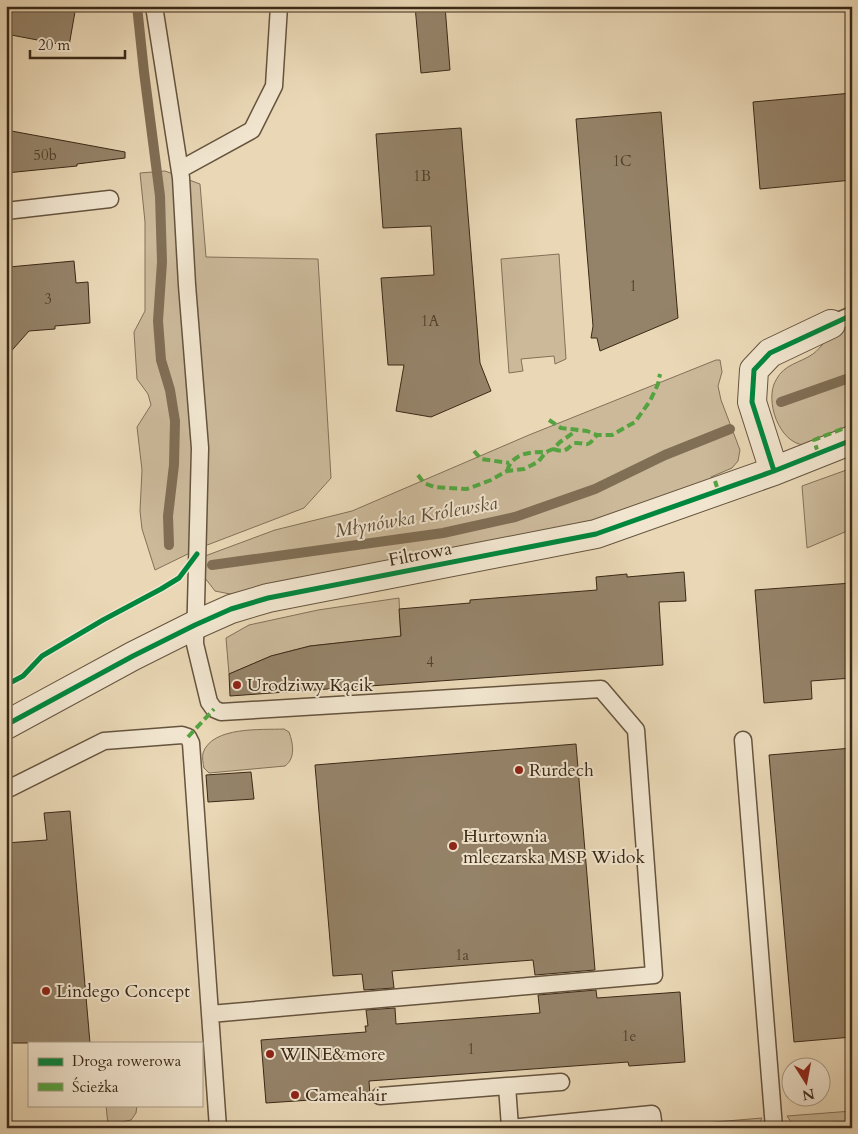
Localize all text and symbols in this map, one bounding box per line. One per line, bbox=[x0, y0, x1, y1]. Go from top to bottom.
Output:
scale bar bbox=[30, 28, 125, 60]
text: 20 m bbox=[38, 35, 70, 55]
house number: 50b bbox=[33, 145, 57, 165]
house number: 1C bbox=[612, 151, 632, 171]
house number: 1B bbox=[413, 166, 431, 186]
house number: 1 bbox=[629, 276, 637, 296]
house number: 3 bbox=[44, 289, 52, 309]
house number: 1A bbox=[421, 311, 440, 331]
water label: Młynówka Królewska bbox=[333, 490, 500, 544]
street label: Filtrowa bbox=[386, 536, 454, 573]
house number: 4 bbox=[426, 652, 434, 672]
place label: Urodziwy Kącik bbox=[247, 673, 374, 698]
marker: Urodziwy Kącik bbox=[231, 679, 243, 691]
place label: Rurdech bbox=[529, 758, 594, 783]
marker: Rurdech bbox=[513, 764, 525, 776]
place label: Hurtownia mleczarska MSP Widok bbox=[463, 824, 646, 870]
marker: Hurtownia mleczarska MSP Widok bbox=[447, 840, 459, 852]
house number: 1a bbox=[455, 945, 470, 965]
place label: Lindego Concept bbox=[56, 979, 190, 1004]
marker: Lindego Concept bbox=[40, 985, 52, 997]
house number: 1e bbox=[622, 1026, 636, 1046]
house number: 1 bbox=[467, 1039, 475, 1059]
legend bbox=[28, 1042, 202, 1106]
place label: WINE&more bbox=[279, 1042, 386, 1067]
marker: WINE&more bbox=[264, 1048, 276, 1060]
text: Droga rowerowa bbox=[72, 1051, 182, 1071]
north arrow bbox=[780, 1056, 830, 1106]
text: Ścieżka bbox=[72, 1077, 119, 1097]
place label: Cameahair bbox=[305, 1083, 387, 1108]
text: N bbox=[801, 1084, 816, 1105]
marker: Cameahair bbox=[289, 1089, 301, 1101]

